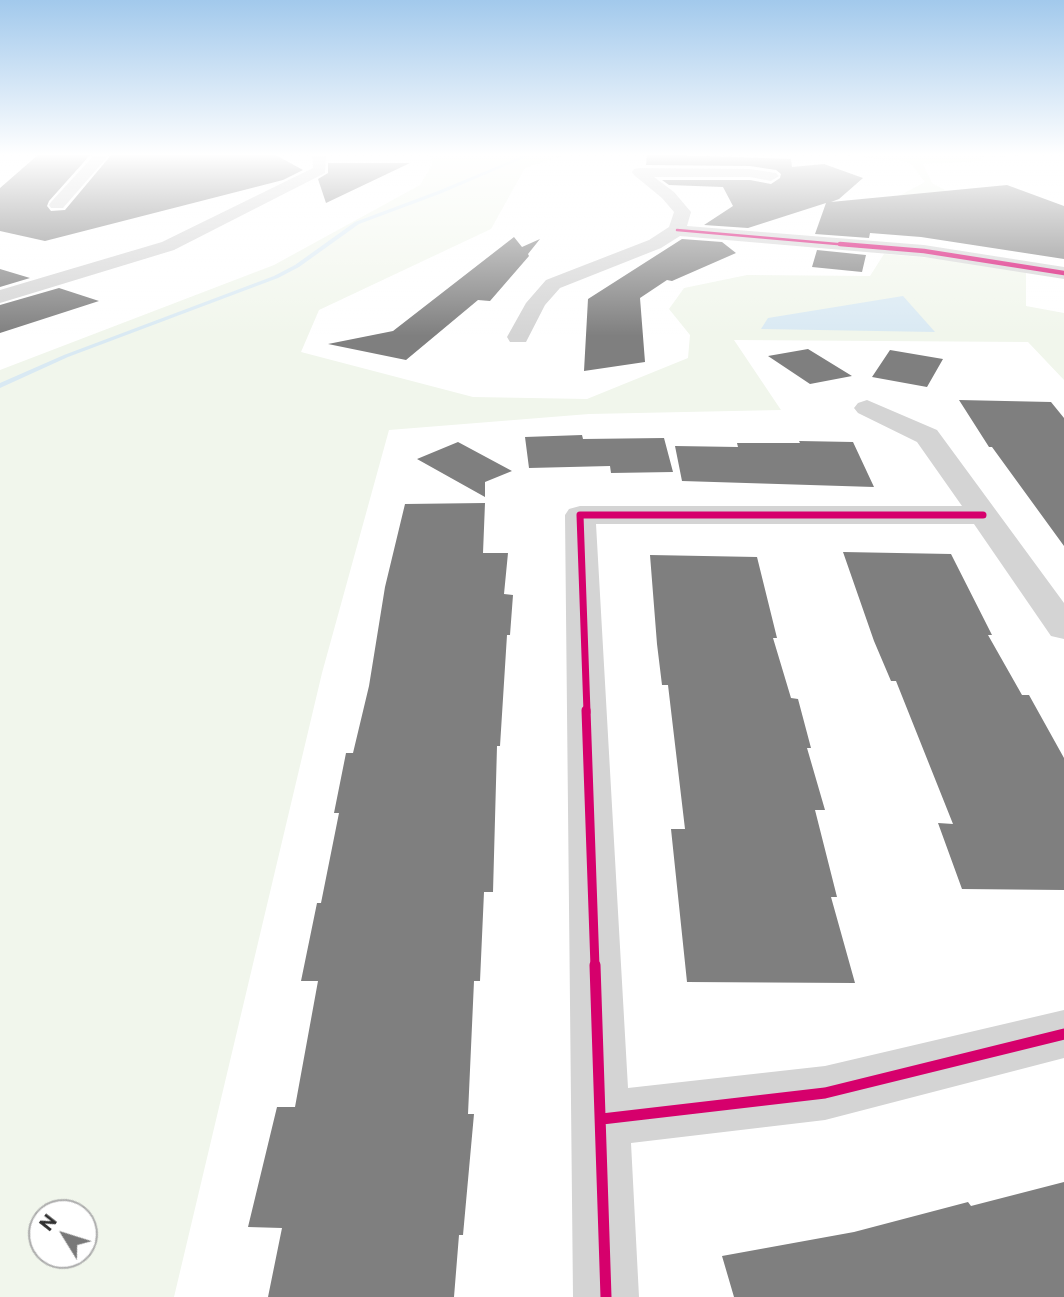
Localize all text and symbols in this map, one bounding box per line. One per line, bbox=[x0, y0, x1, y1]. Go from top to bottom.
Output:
north arrow bbox=[28, 1199, 98, 1269]
text: N bbox=[34, 1209, 61, 1235]

